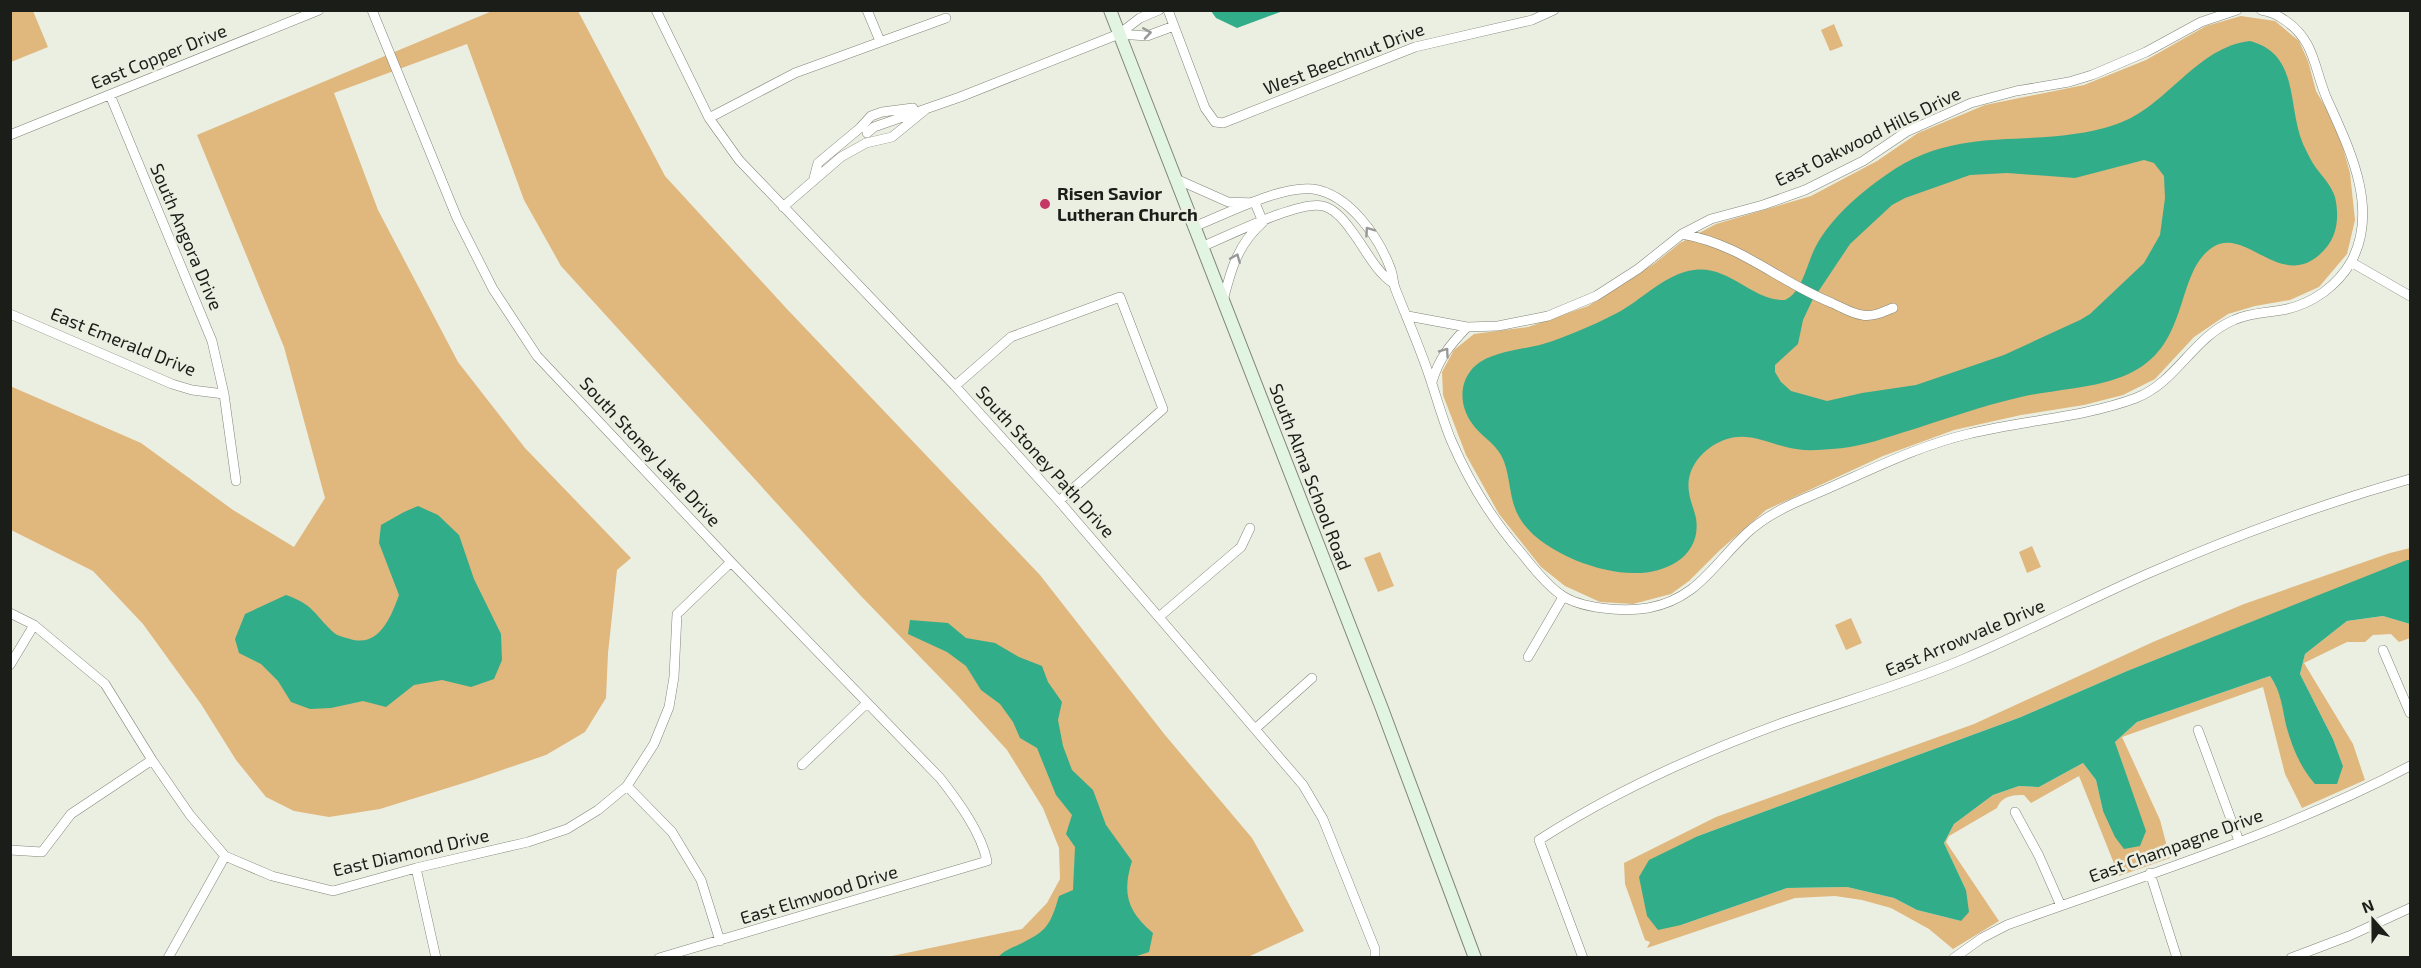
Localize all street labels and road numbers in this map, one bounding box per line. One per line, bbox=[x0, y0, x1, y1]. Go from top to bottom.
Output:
street label: West Beechnut Drive bbox=[1260, 17, 1427, 99]
street label: East Copper Drive bbox=[87, 19, 230, 93]
street label: East Oakwood Hills Drive bbox=[1771, 82, 1964, 191]
street label: South Angora Drive bbox=[146, 160, 228, 313]
street label: East Emerald Drive bbox=[47, 302, 199, 380]
street label: South Stoney Lake Drive bbox=[576, 372, 726, 531]
street label: South Alma School Road bbox=[1265, 380, 1357, 573]
street label: South Stoney Path Drive bbox=[972, 381, 1120, 542]
street label: East Arrowvale Drive bbox=[1882, 594, 2048, 681]
street label: East Champagne Drive bbox=[2086, 803, 2266, 887]
street label: East Diamond Drive bbox=[330, 823, 491, 881]
street label: East Elmwood Drive bbox=[737, 860, 900, 928]

